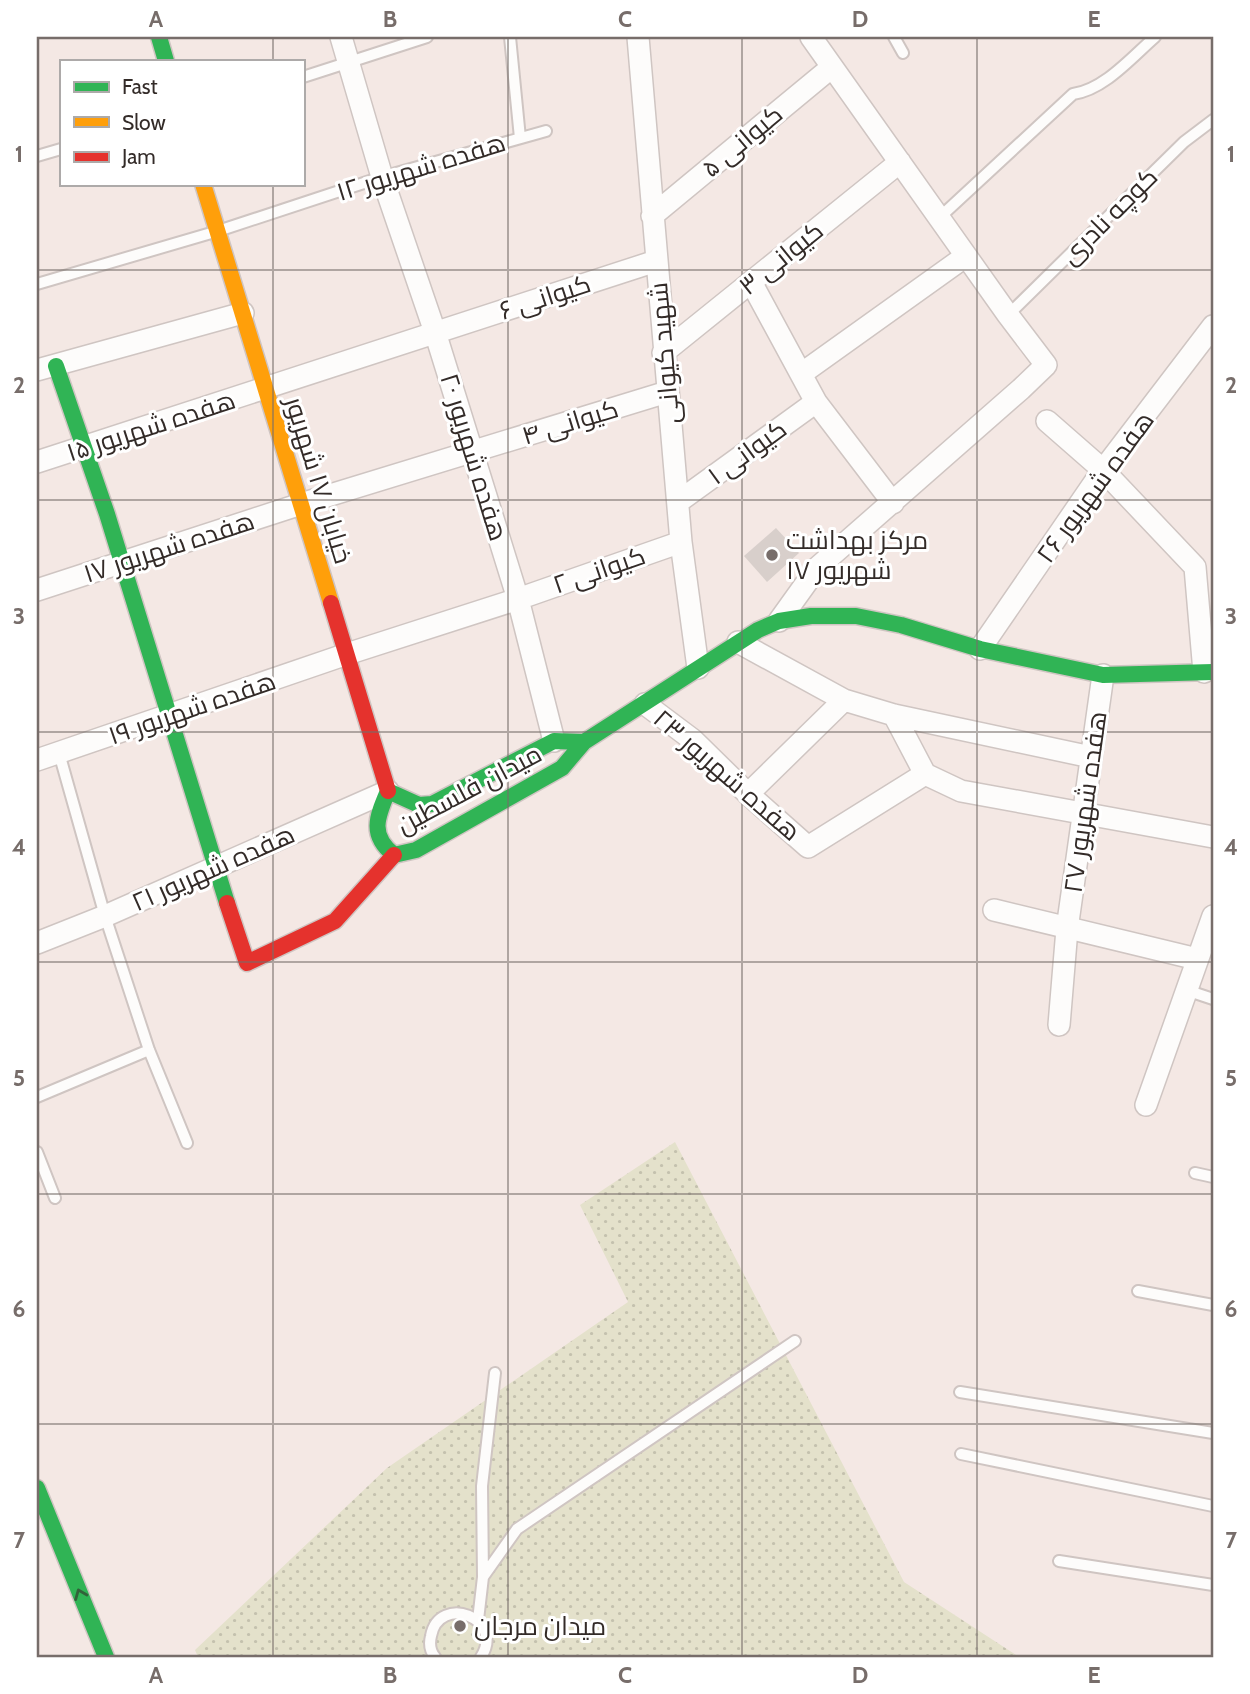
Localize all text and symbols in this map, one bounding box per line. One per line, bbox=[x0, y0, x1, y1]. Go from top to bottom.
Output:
text: A bbox=[149, 5, 164, 33]
text: B bbox=[383, 5, 397, 33]
text: C bbox=[618, 5, 632, 33]
text: D bbox=[852, 5, 868, 33]
text: E bbox=[1087, 5, 1101, 33]
legend bbox=[60, 60, 304, 186]
text: Fast bbox=[122, 74, 158, 99]
street label: کیوانی ۵ bbox=[695, 98, 789, 184]
text: Slow bbox=[122, 110, 166, 135]
street label: هفده شهریور ۱۲ bbox=[333, 126, 509, 208]
text: 1 bbox=[15, 140, 23, 168]
text: 1 bbox=[1227, 140, 1235, 168]
text: Jam bbox=[121, 144, 156, 169]
street label: کوچه نادری bbox=[1054, 161, 1165, 272]
street label: کیوانی ۳ bbox=[732, 214, 830, 302]
street label: کیوانی ۶ bbox=[495, 267, 595, 327]
street label: شهید کیوانی bbox=[642, 281, 686, 425]
street label: هفده شهریور ۲۰ bbox=[433, 369, 515, 545]
text: 2 bbox=[13, 371, 25, 399]
text: 2 bbox=[1225, 371, 1237, 399]
street label: هفده شهریور ۱۵ bbox=[63, 384, 239, 468]
street label: خیابان ۱۷ شهریور bbox=[278, 391, 360, 567]
street label: کیوانی ۴ bbox=[518, 392, 622, 452]
street label: هفده شهریور ۲۶ bbox=[1029, 405, 1161, 569]
street label: کیوانی ۱ bbox=[701, 413, 793, 491]
street label: هفده شهریور ۱۷ bbox=[80, 504, 258, 590]
place label: مرکز بهداشت ۱۷ شهریور bbox=[786, 524, 928, 586]
street label: کیوانی ۲ bbox=[549, 539, 649, 601]
marker: مرکز بهداشت ۱۷ شهریور bbox=[764, 547, 780, 563]
text: 3 bbox=[13, 602, 25, 630]
text: 3 bbox=[1225, 602, 1237, 630]
street label: هفده شهریور ۱۹ bbox=[104, 664, 280, 752]
street label: هفده شهریور ۲۳ bbox=[647, 702, 807, 848]
street label: هفده شهریور ۲۷ bbox=[1056, 709, 1114, 895]
street label: میدان فلسطین bbox=[391, 737, 547, 841]
street label: هفده شهریور ۲۱ bbox=[126, 818, 300, 918]
text: 4 bbox=[12, 833, 26, 861]
text: 4 bbox=[1224, 833, 1238, 861]
text: 5 bbox=[13, 1064, 25, 1092]
text: 5 bbox=[1225, 1064, 1237, 1092]
text: 6 bbox=[13, 1295, 25, 1323]
text: 6 bbox=[1225, 1295, 1237, 1323]
text: 7 bbox=[13, 1526, 25, 1554]
text: 7 bbox=[1225, 1526, 1237, 1554]
one-way arrow bbox=[74, 1589, 88, 1601]
place label: میدان مرجان bbox=[474, 1610, 606, 1642]
marker: میدان مرجان bbox=[452, 1618, 468, 1634]
text: A bbox=[149, 1661, 164, 1689]
text: B bbox=[383, 1661, 397, 1689]
text: C bbox=[618, 1661, 632, 1689]
text: D bbox=[852, 1661, 868, 1689]
text: E bbox=[1087, 1661, 1101, 1689]

